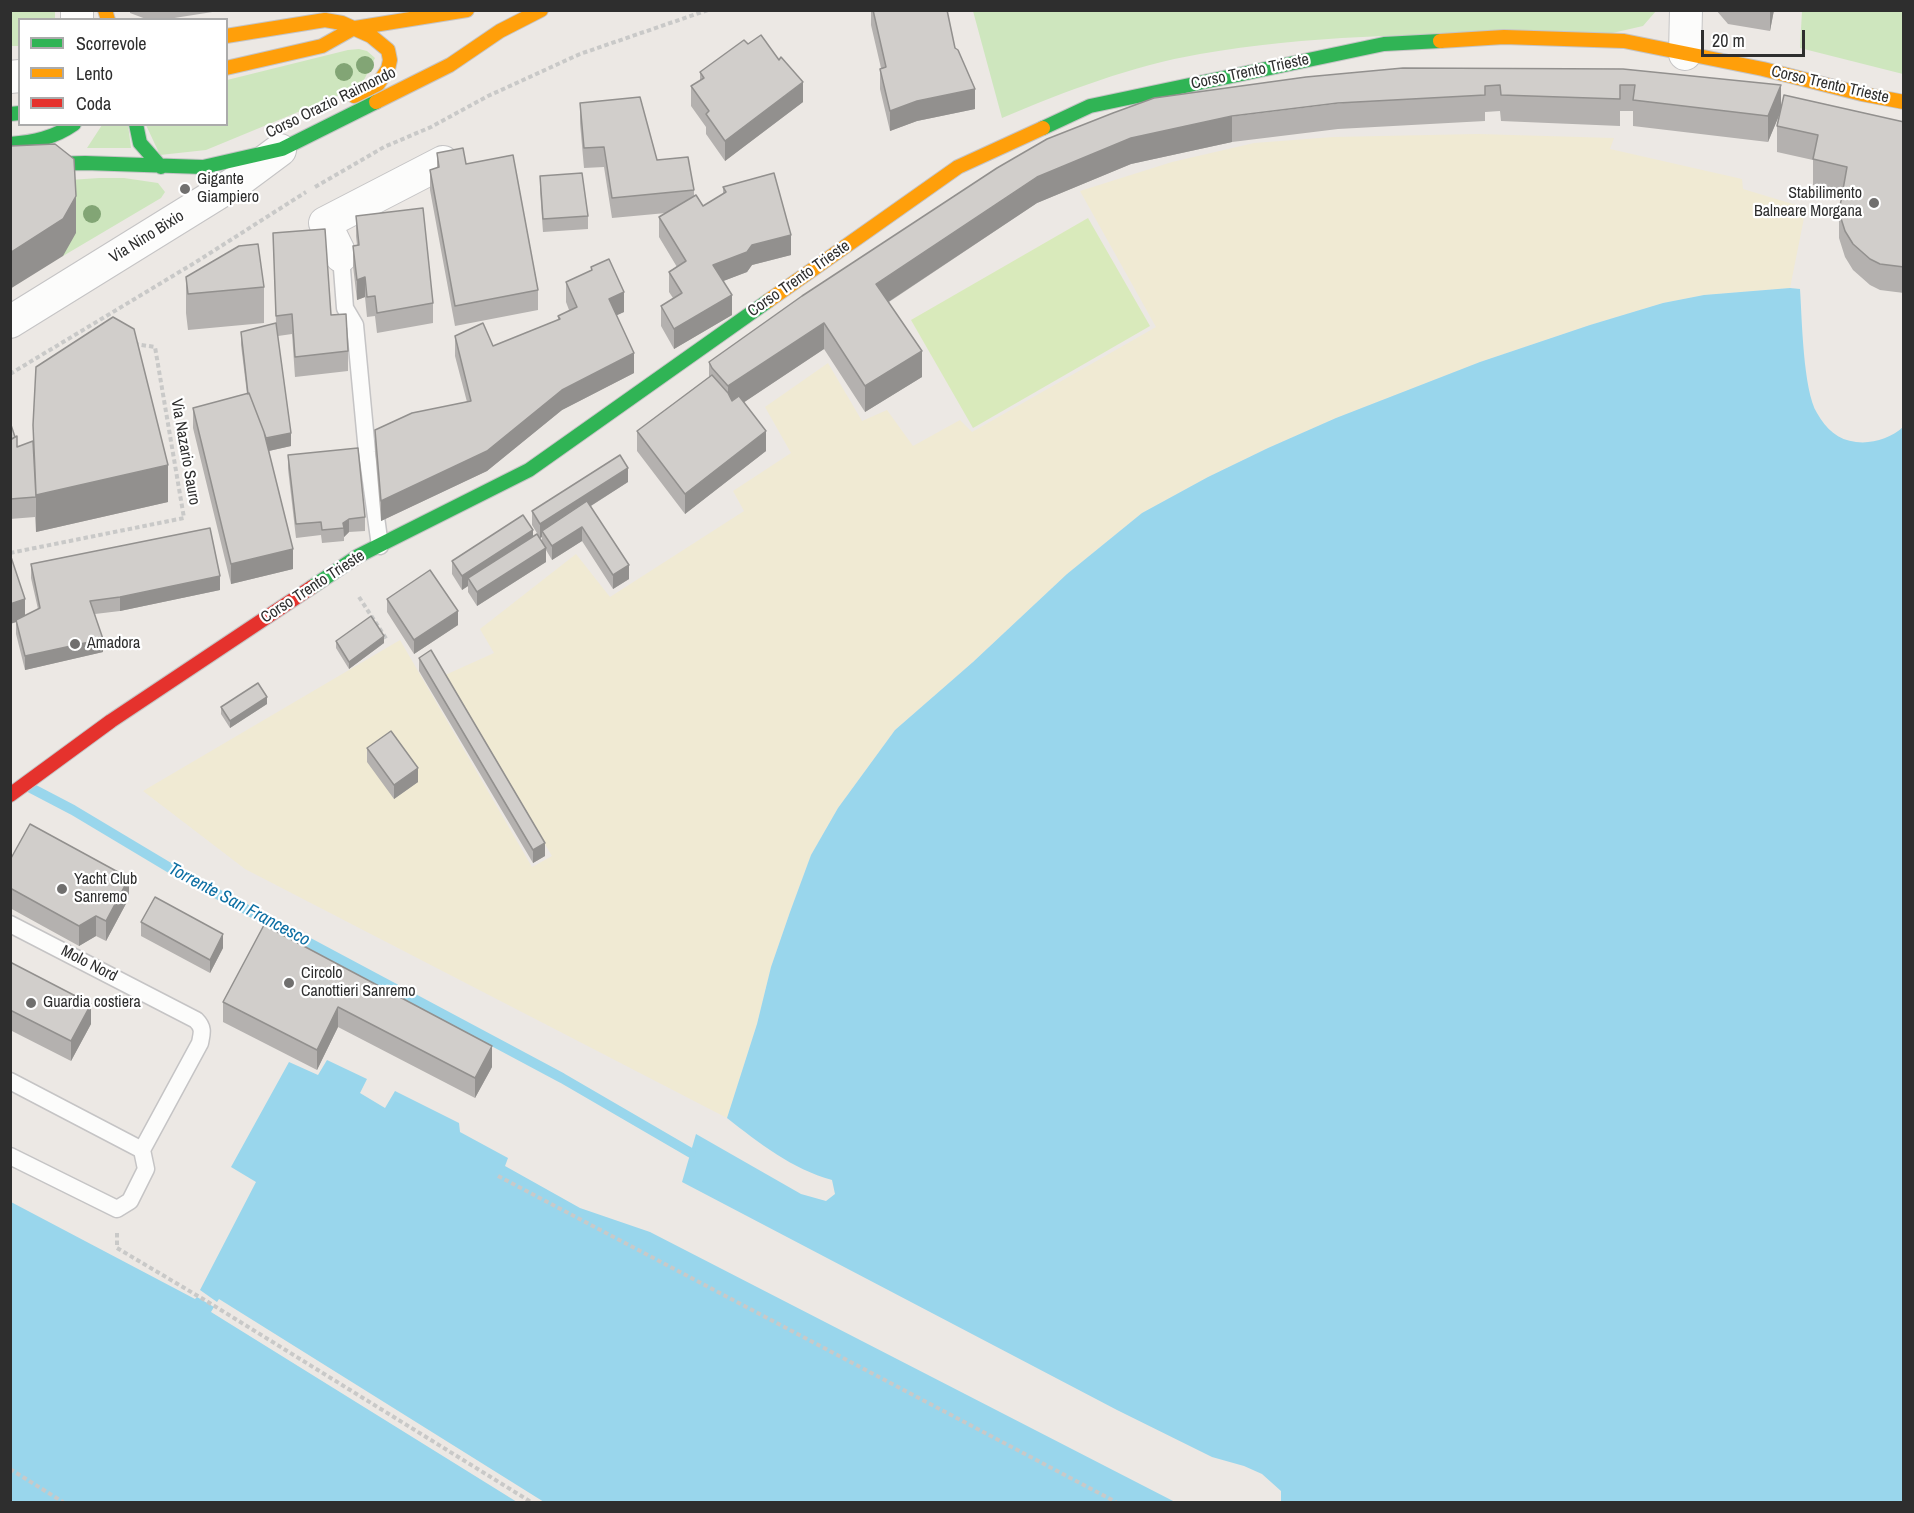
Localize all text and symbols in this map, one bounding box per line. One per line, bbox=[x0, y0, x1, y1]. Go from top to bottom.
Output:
legend bbox=[18, 18, 228, 126]
scale bar bbox=[1704, 18, 1808, 56]
text: 20 m bbox=[1712, 28, 1745, 53]
text: Scorrevole bbox=[76, 31, 147, 56]
street label: Corso Trento Trieste bbox=[1189, 50, 1311, 94]
text: Lento bbox=[76, 61, 113, 86]
street label: Corso Trento Trieste bbox=[1769, 62, 1891, 108]
street label: Corso Orazio Raimondo bbox=[263, 63, 399, 143]
text: Coda bbox=[76, 91, 111, 116]
place label: Gigante Giampiero bbox=[197, 170, 259, 208]
marker: Gigante Giampiero bbox=[178, 182, 192, 196]
place label: Stabilimento Balneare Morgana bbox=[1754, 184, 1862, 222]
marker: Stabilimento Balneare Morgana bbox=[1867, 196, 1881, 210]
street label: Via Nino Bixio bbox=[106, 207, 188, 267]
street label: Corso Trento Trieste bbox=[744, 237, 854, 321]
street label: Via Nazario Sauro bbox=[166, 397, 204, 507]
street label: Corso Trento Trieste bbox=[257, 546, 369, 628]
place label: Amadora bbox=[87, 634, 140, 654]
marker: Amadora bbox=[68, 637, 82, 651]
water label: Torrente San Francesco bbox=[165, 859, 313, 951]
place label: Yacht Club Sanremo bbox=[74, 870, 137, 908]
marker: Yacht Club Sanremo bbox=[55, 882, 69, 896]
street label: Molo Nord bbox=[58, 942, 120, 986]
place label: Circolo Canottieri Sanremo bbox=[301, 964, 415, 1002]
marker: Circolo Canottieri Sanremo bbox=[282, 976, 296, 990]
place label: Guardia costiera bbox=[43, 993, 141, 1013]
marker: Guardia costiera bbox=[24, 996, 38, 1010]

